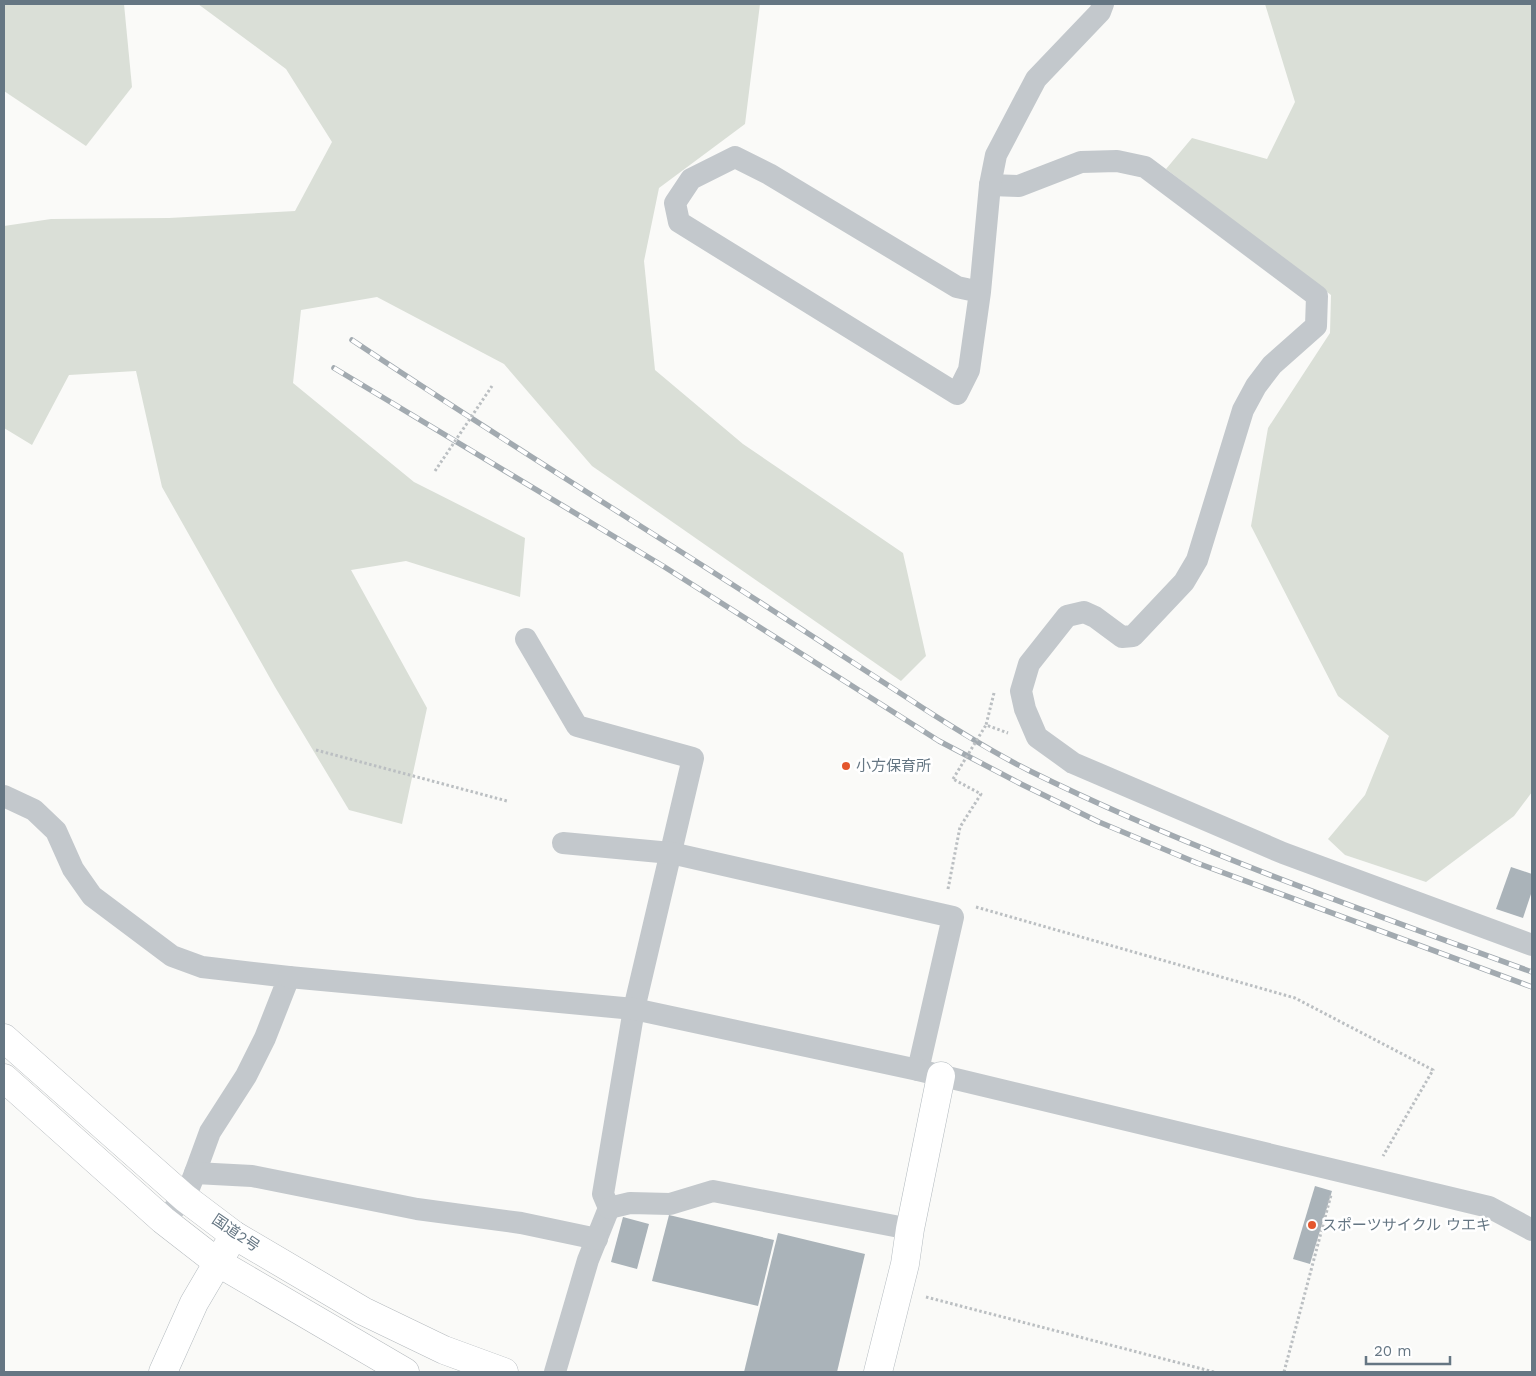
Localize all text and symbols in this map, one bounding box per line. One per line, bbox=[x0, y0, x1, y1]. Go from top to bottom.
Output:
place label: 小方保育所 bbox=[856, 757, 931, 775]
marker: 小方保育所 bbox=[840, 760, 852, 772]
street label: 国道2号 bbox=[209, 1211, 263, 1255]
place label: スポーツサイクル ウエキ bbox=[1322, 1216, 1491, 1234]
marker: スポーツサイクル ウエキ bbox=[1306, 1219, 1318, 1231]
scale bar bbox=[1366, 1334, 1450, 1366]
text: 20 m bbox=[1374, 1342, 1412, 1360]

